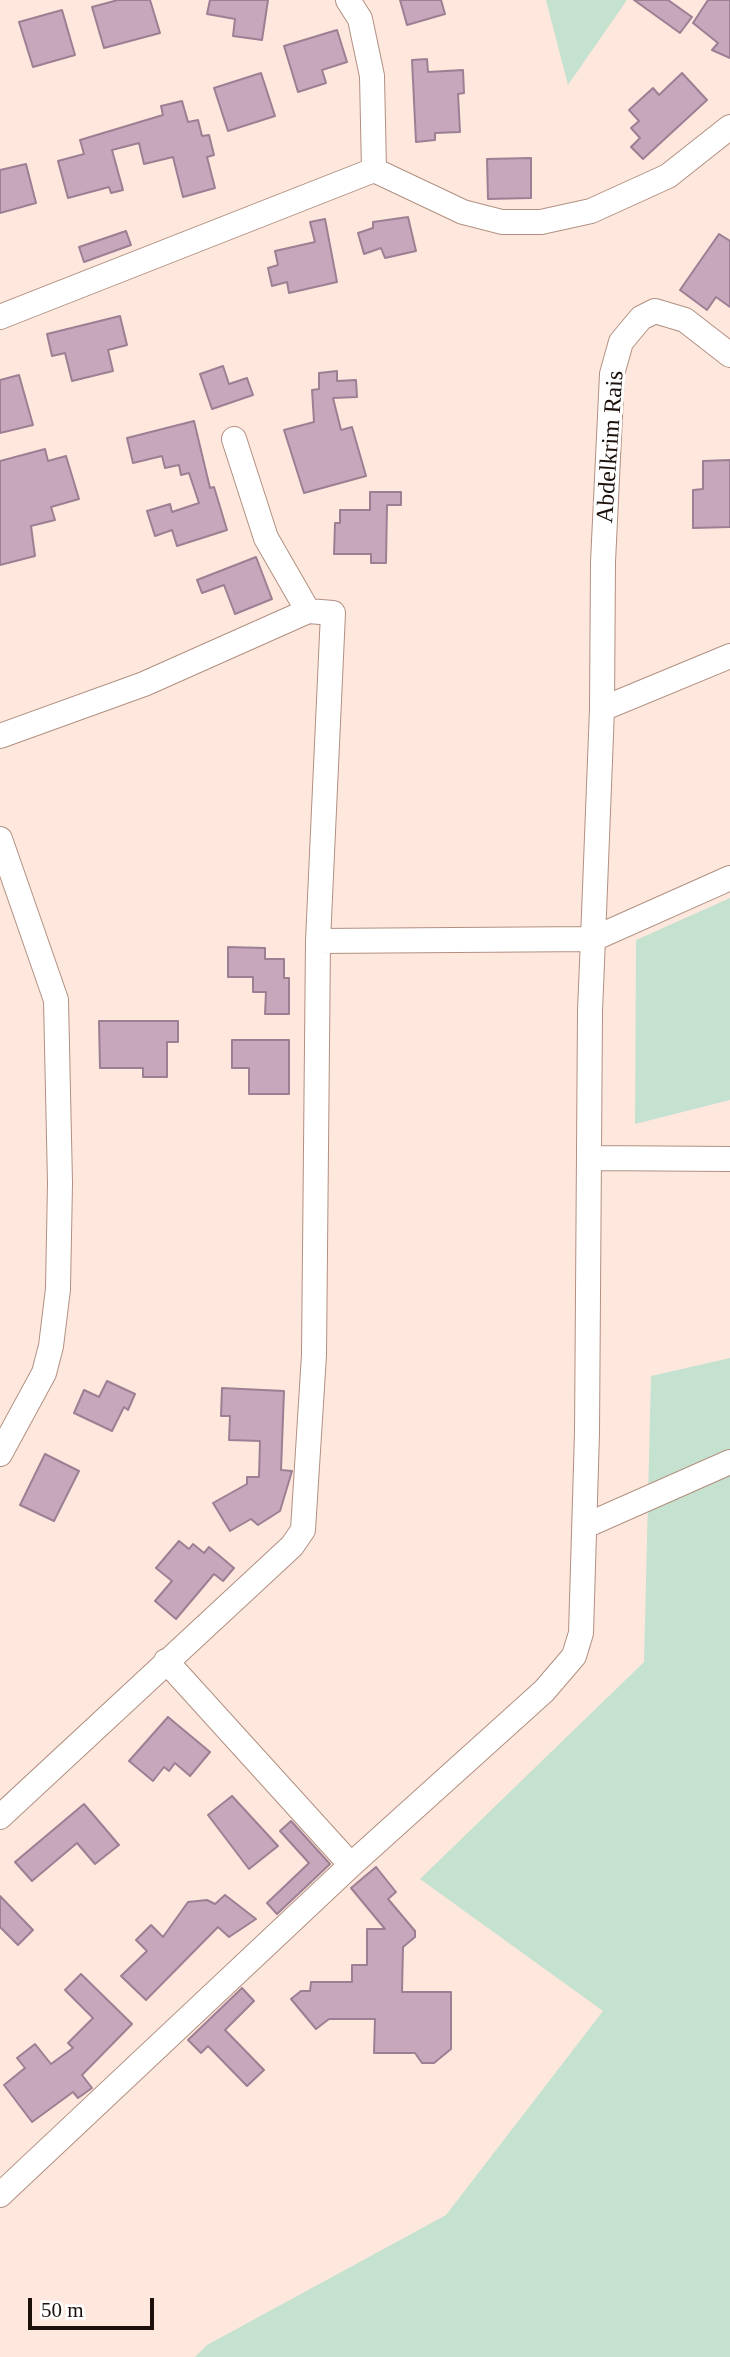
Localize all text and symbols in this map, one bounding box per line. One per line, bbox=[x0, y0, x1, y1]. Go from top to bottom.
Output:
street label: Abdelkrim Rais bbox=[591, 362, 631, 532]
scale bar bbox=[32, 2284, 158, 2328]
text: 50 m bbox=[41, 2298, 84, 2322]

